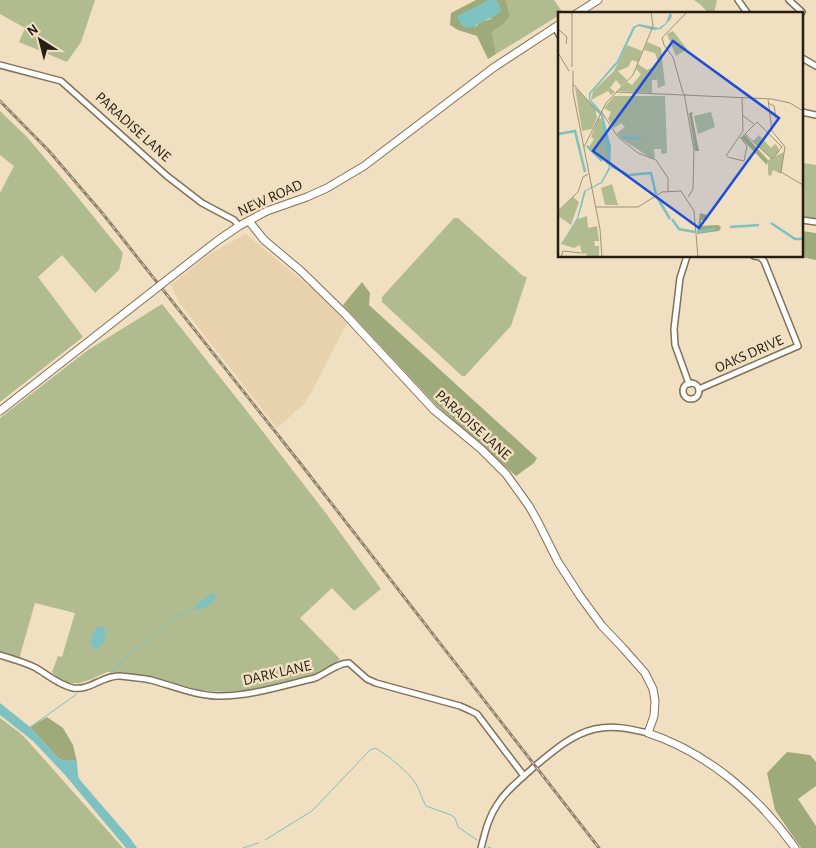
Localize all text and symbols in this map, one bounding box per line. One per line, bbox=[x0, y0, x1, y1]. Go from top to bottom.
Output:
inset map bbox=[558, 12, 804, 258]
north arrow bbox=[15, 15, 65, 65]
text: N bbox=[25, 22, 41, 39]
street label: PARADISE LANE bbox=[92, 89, 174, 165]
street label: NEW ROAD bbox=[235, 177, 305, 219]
street label: OAKS DRIVE bbox=[713, 332, 785, 376]
street label: PARADISE LANE bbox=[432, 387, 514, 463]
street label: DARK LANE bbox=[241, 658, 313, 688]

